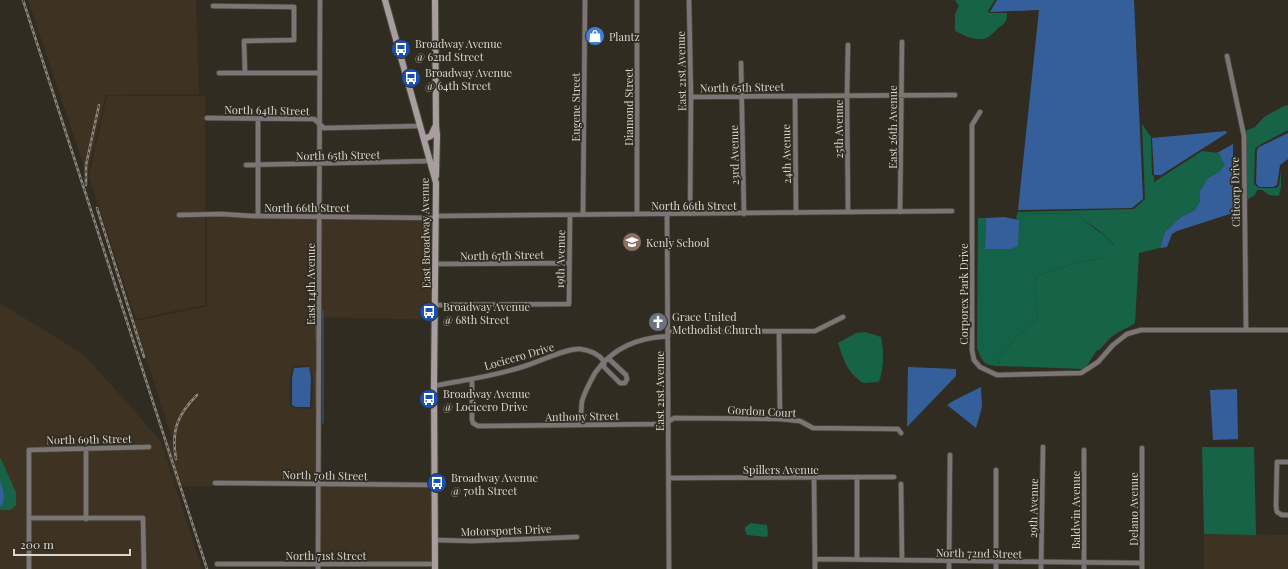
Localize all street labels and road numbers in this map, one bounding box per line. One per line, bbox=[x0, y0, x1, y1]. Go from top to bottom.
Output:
street label: East 21st Avenue bbox=[673, 30, 689, 111]
street label: Diamond Street bbox=[621, 68, 636, 146]
street label: Eugene Street bbox=[568, 73, 583, 141]
street label: North 65th Street bbox=[700, 79, 784, 95]
street label: East 26th Avenue bbox=[885, 85, 900, 169]
street label: 25th Avenue bbox=[831, 99, 846, 158]
street label: North 64th Street bbox=[224, 102, 310, 118]
street label: 23rd Avenue bbox=[726, 124, 742, 185]
street label: 24th Avenue bbox=[778, 124, 794, 184]
street label: North 65th Street bbox=[296, 147, 380, 163]
street label: Citicorp Drive bbox=[1227, 156, 1243, 227]
street label: East Broadway Avenue bbox=[417, 177, 433, 288]
street label: North 66th Street bbox=[651, 198, 737, 213]
street label: North 66th Street bbox=[264, 200, 350, 215]
street label: 19th Avenue bbox=[552, 229, 568, 288]
street label: East 14th Avenue bbox=[303, 243, 318, 325]
street label: Corporex Park Drive bbox=[956, 243, 971, 345]
street label: North 67th Street bbox=[460, 247, 544, 263]
street label: Locicero Drive bbox=[482, 339, 556, 373]
street label: East 21st Avenue bbox=[652, 350, 667, 431]
street label: Gordon Court bbox=[727, 402, 797, 420]
street label: Anthony Street bbox=[544, 408, 619, 424]
street label: North 69th Street bbox=[46, 431, 132, 447]
street label: Spillers Avenue bbox=[743, 462, 819, 477]
street label: North 70th Street bbox=[282, 467, 368, 483]
street label: Baldwin Avenue bbox=[1068, 470, 1083, 549]
street label: Delano Avenue bbox=[1126, 472, 1141, 546]
street label: 29th Avenue bbox=[1025, 477, 1041, 538]
street label: Motorsports Drive bbox=[460, 521, 552, 539]
street label: North 72nd Street bbox=[936, 545, 1023, 561]
street label: North 71st Street bbox=[285, 548, 367, 563]

